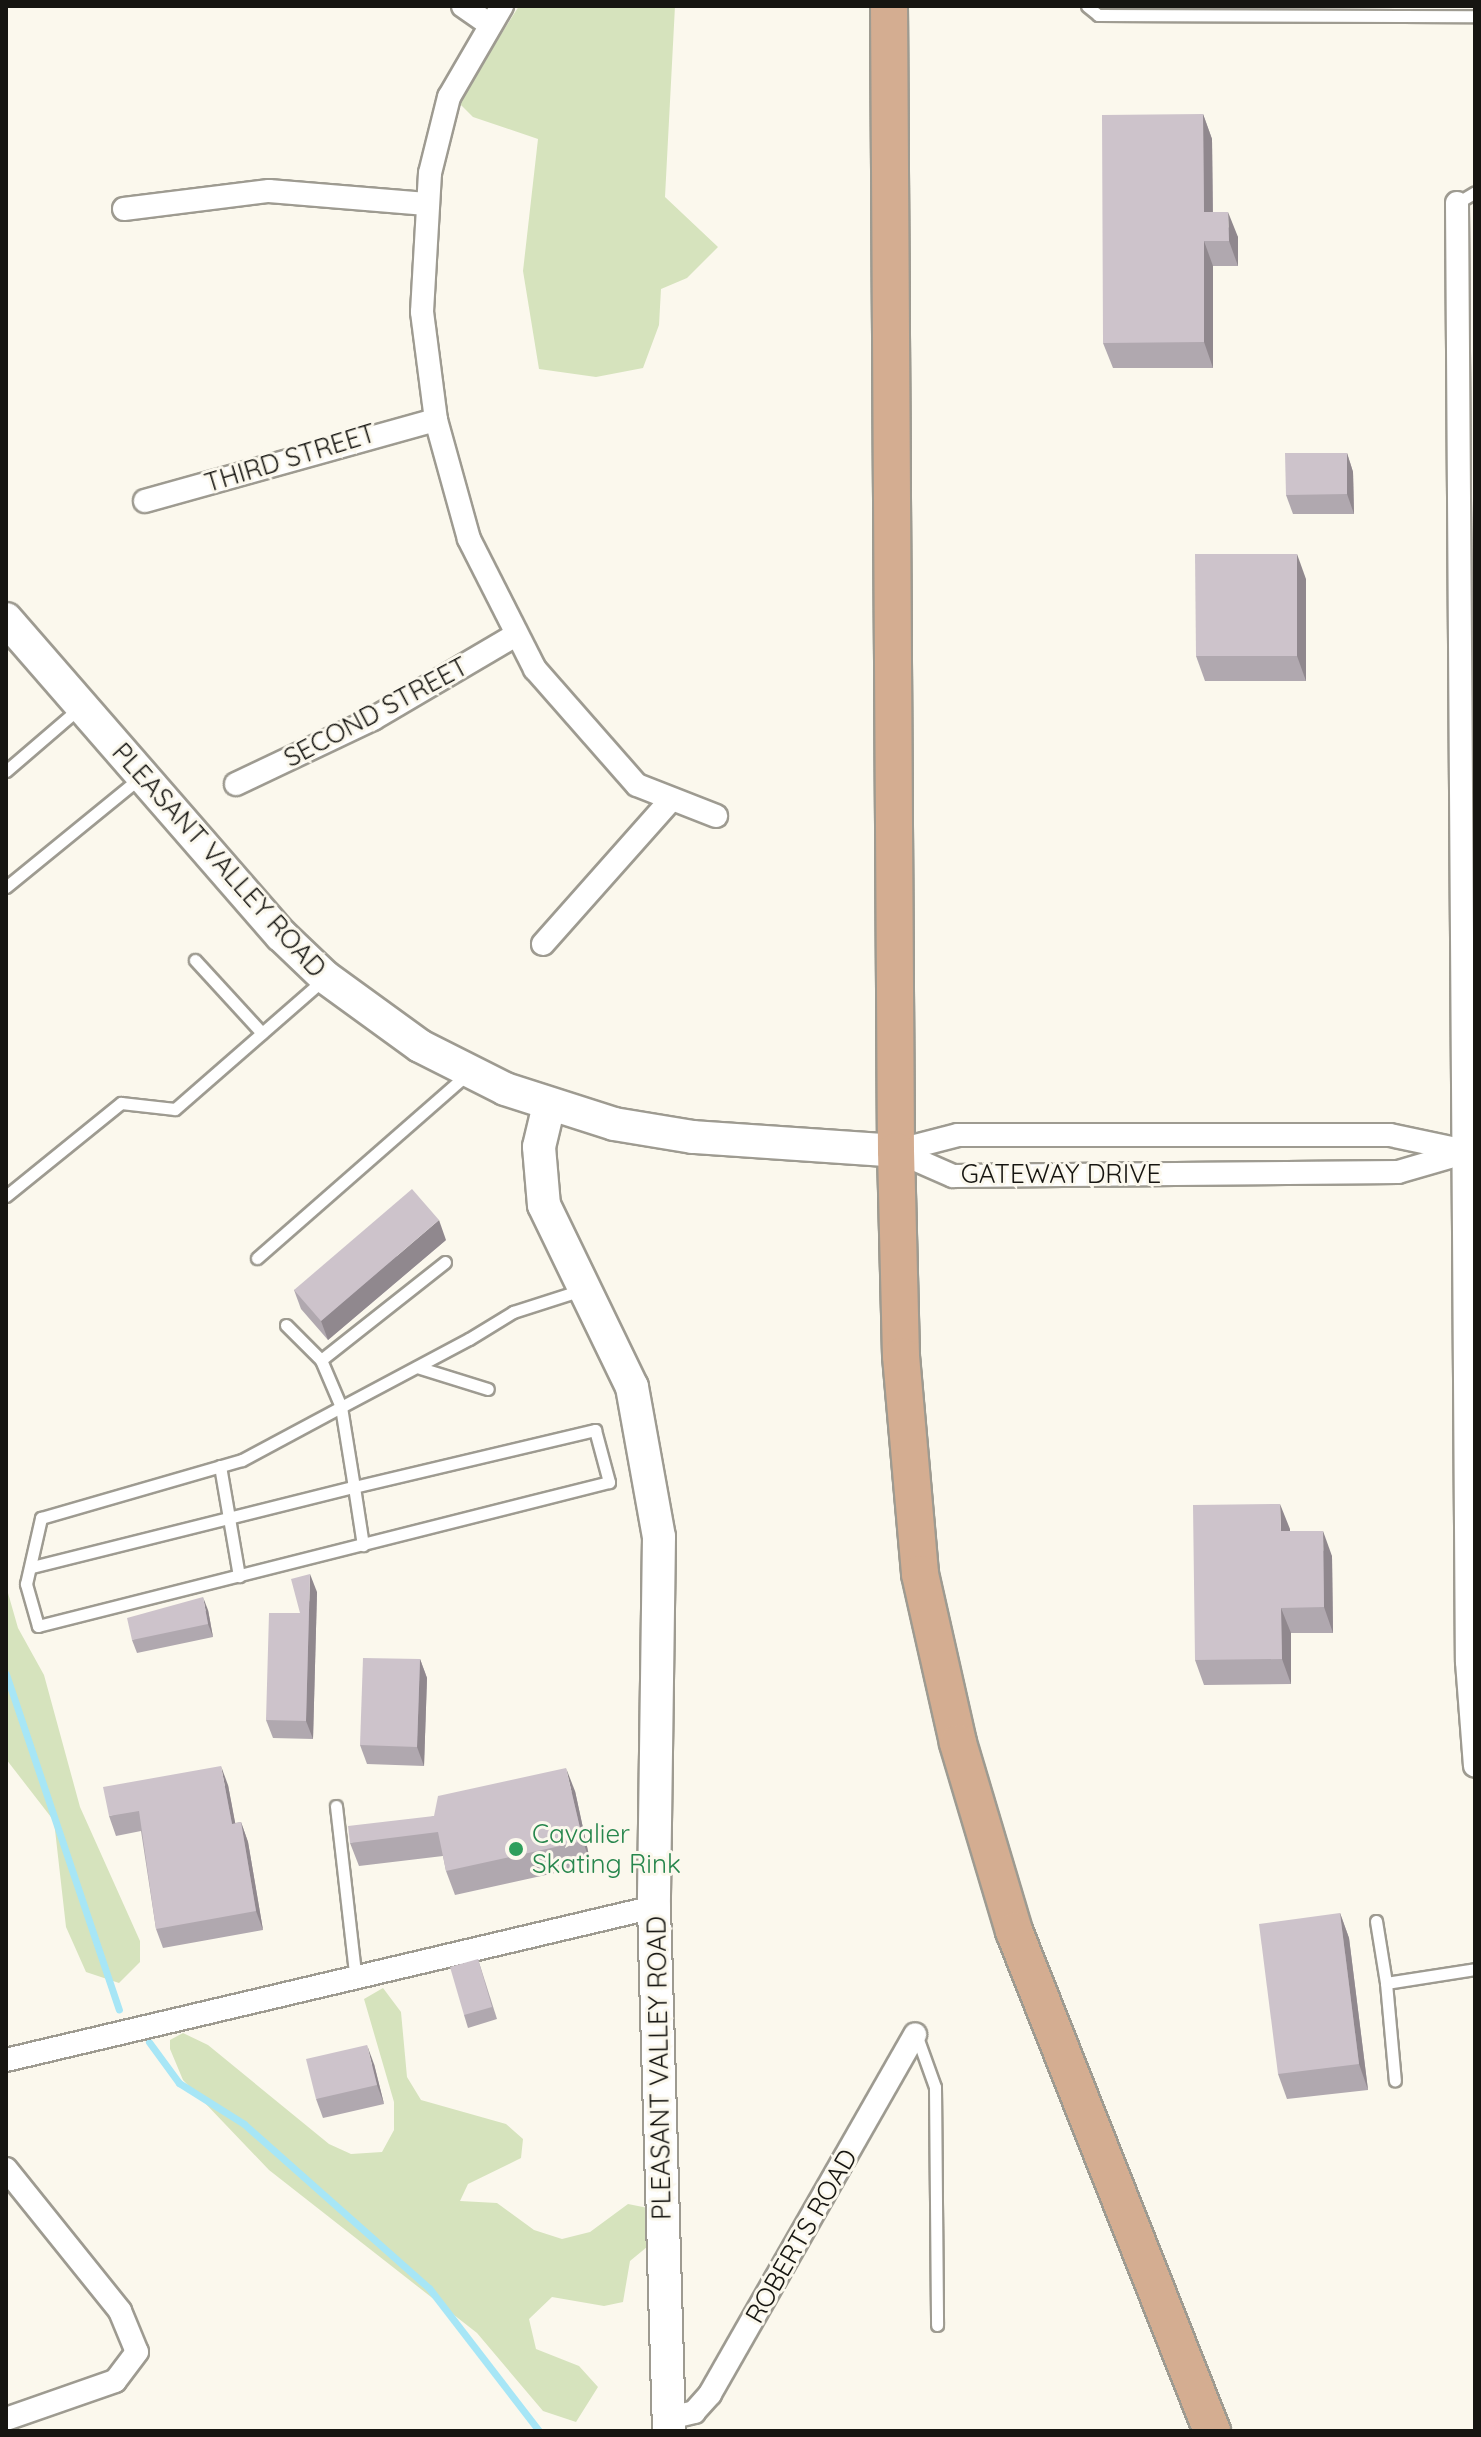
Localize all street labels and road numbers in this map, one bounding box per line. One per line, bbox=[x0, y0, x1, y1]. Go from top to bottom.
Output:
street label: THIRD STREET bbox=[201, 417, 379, 499]
street label: SECOND STREET bbox=[279, 650, 473, 774]
street label: PLEASANT VALLEY ROAD bbox=[106, 737, 332, 983]
street label: GATEWAY DRIVE bbox=[961, 1158, 1161, 1190]
street label: PLEASANT VALLEY ROAD bbox=[641, 1916, 677, 2220]
street label: ROBERTS ROAD bbox=[739, 2143, 863, 2329]

